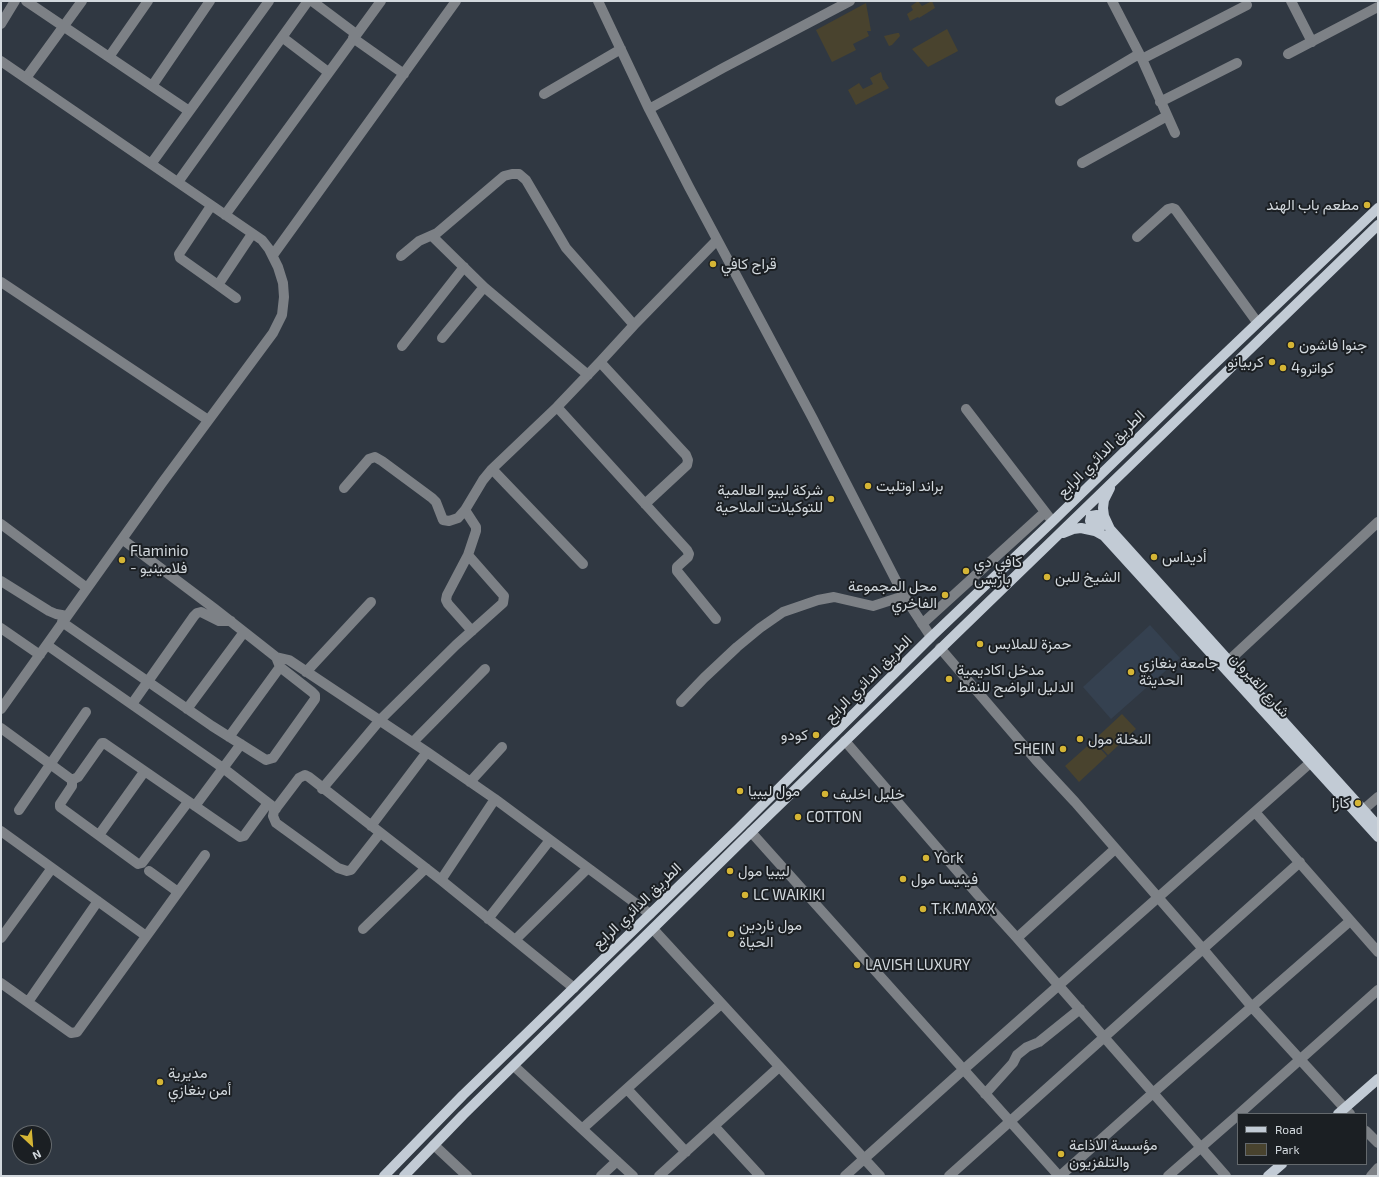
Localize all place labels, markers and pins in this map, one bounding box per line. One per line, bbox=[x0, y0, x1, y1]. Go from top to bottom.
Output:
place label: مطعم باب الهند bbox=[1266, 196, 1359, 214]
marker: مطعم باب الهند bbox=[1362, 200, 1372, 210]
place label: قراج كافي bbox=[721, 255, 777, 273]
marker: قراج كافي bbox=[708, 259, 718, 269]
place label: جنوا فاشون bbox=[1299, 336, 1367, 354]
marker: جنوا فاشون bbox=[1286, 340, 1296, 350]
place label: كربيانو bbox=[1227, 353, 1264, 371]
marker: كربيانو bbox=[1267, 357, 1277, 367]
place label: كواترو4 bbox=[1291, 359, 1334, 377]
marker: كواترو4 bbox=[1278, 363, 1288, 373]
place label: براند اوتليت bbox=[876, 477, 944, 495]
place label: شركة ليبو العالمية للتوكيلات الملاحية bbox=[716, 481, 823, 516]
marker: براند اوتليت bbox=[863, 481, 873, 491]
marker: شركة ليبو العالمية للتوكيلات الملاحية bbox=[826, 494, 836, 504]
place label: Flaminio - فلامينيو bbox=[130, 542, 189, 577]
place label: أديداس bbox=[1162, 548, 1207, 566]
marker: أديداس bbox=[1149, 552, 1159, 562]
place label: كافي دي باريس bbox=[974, 553, 1022, 588]
marker: Flaminio - فلامينيو bbox=[117, 555, 127, 565]
marker: كافي دي باريس bbox=[961, 566, 971, 576]
place label: الشيخ للبن bbox=[1055, 568, 1120, 586]
marker: الشيخ للبن bbox=[1042, 572, 1052, 582]
place label: محل المجموعة الفاخري bbox=[848, 577, 937, 612]
marker: محل المجموعة الفاخري bbox=[940, 590, 950, 600]
place label: حمزة للملابس bbox=[988, 635, 1071, 653]
marker: حمزة للملابس bbox=[975, 639, 985, 649]
place label: جامعة بنغازي الحديثة bbox=[1139, 654, 1218, 689]
place label: مدخل اكاديمية الدليل الواضح للنفط bbox=[957, 661, 1074, 696]
marker: جامعة بنغازي الحديثة bbox=[1126, 667, 1136, 677]
marker: مدخل اكاديمية الدليل الواضح للنفط bbox=[944, 674, 954, 684]
place label: كودو bbox=[781, 726, 808, 744]
marker: كودو bbox=[811, 730, 821, 740]
place label: النخلة مول bbox=[1088, 730, 1151, 748]
marker: النخلة مول bbox=[1075, 734, 1085, 744]
place label: SHEIN bbox=[1014, 740, 1055, 758]
marker: SHEIN bbox=[1058, 744, 1068, 754]
place label: مول ليبيا bbox=[748, 782, 800, 800]
place label: خليل اخليف bbox=[833, 785, 905, 803]
marker: مول ليبيا bbox=[735, 786, 745, 796]
marker: خليل اخليف bbox=[820, 789, 830, 799]
place label: كازا bbox=[1332, 794, 1350, 812]
marker: كازا bbox=[1353, 798, 1363, 808]
place label: COTTON bbox=[806, 808, 862, 826]
marker: COTTON bbox=[793, 812, 803, 822]
place label: York bbox=[934, 849, 964, 867]
marker: York bbox=[921, 853, 931, 863]
place label: ليبيا مول bbox=[738, 862, 790, 880]
marker: ليبيا مول bbox=[725, 866, 735, 876]
place label: فينيسا مول bbox=[911, 870, 978, 888]
marker: فينيسا مول bbox=[898, 874, 908, 884]
place label: LC WAIKIKI bbox=[753, 886, 825, 904]
marker: LC WAIKIKI bbox=[740, 890, 750, 900]
place label: T.K.MAXX bbox=[931, 900, 995, 918]
marker: T.K.MAXX bbox=[918, 904, 928, 914]
place label: مول ناردين الحياة bbox=[739, 916, 802, 951]
marker: مول ناردين الحياة bbox=[726, 929, 736, 939]
place label: LAVISH LUXURY bbox=[865, 956, 971, 974]
marker: LAVISH LUXURY bbox=[852, 960, 862, 970]
place label: مديرية أمن بنغازي bbox=[168, 1064, 231, 1099]
marker: مديرية أمن بنغازي bbox=[155, 1077, 165, 1087]
place label: مؤسسة الاذاعة والتلفزيون bbox=[1069, 1136, 1158, 1171]
marker: مؤسسة الاذاعة والتلفزيون bbox=[1056, 1149, 1066, 1159]

